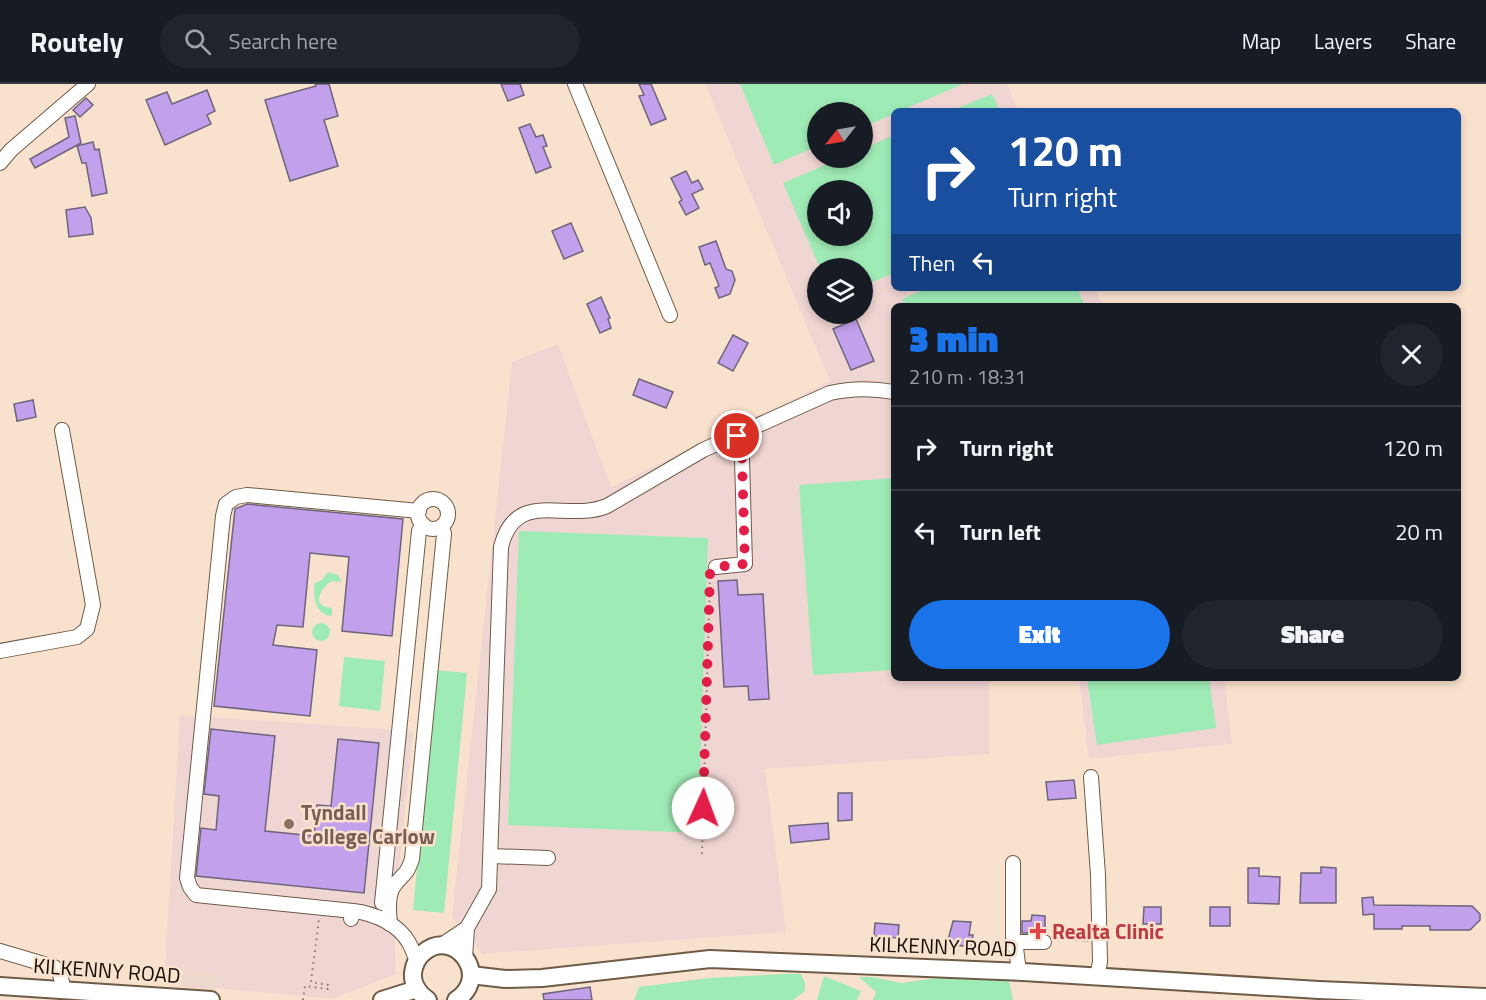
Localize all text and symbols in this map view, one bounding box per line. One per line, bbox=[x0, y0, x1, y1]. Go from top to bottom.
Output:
search box bbox=[160, 14, 580, 68]
text: Routely bbox=[30, 20, 124, 63]
text: Search here bbox=[229, 24, 338, 58]
icon: search bbox=[181, 25, 214, 58]
text: Map bbox=[1242, 25, 1281, 57]
text: Layers bbox=[1314, 25, 1372, 57]
text: Share bbox=[1405, 25, 1456, 57]
north arrow bbox=[807, 102, 873, 168]
map controls bbox=[807, 102, 873, 324]
text: 120 m bbox=[1008, 118, 1123, 182]
icon: right bbox=[909, 132, 987, 210]
text: Turn right bbox=[1008, 176, 1117, 217]
button: sound bbox=[807, 180, 873, 246]
text: Then bbox=[909, 246, 955, 280]
icon: left bbox=[967, 246, 1000, 279]
button: layers bbox=[807, 258, 873, 324]
text: 3 min bbox=[909, 311, 998, 366]
button: close bbox=[1380, 323, 1443, 386]
text: 210 m · 18:31 bbox=[909, 361, 1026, 392]
pin bbox=[711, 410, 762, 461]
icon: arrive bbox=[720, 419, 753, 452]
text: Turn right bbox=[960, 431, 1054, 465]
text: 120 m bbox=[1383, 431, 1443, 465]
icon: right bbox=[909, 432, 942, 465]
text: Turn left bbox=[960, 515, 1041, 549]
text: 20 m bbox=[1395, 515, 1443, 549]
icon: left bbox=[909, 516, 942, 549]
button: Exit bbox=[909, 600, 1170, 669]
button: Share bbox=[1182, 600, 1443, 669]
position arrow bbox=[671, 776, 735, 840]
place label: Tyndall College Carlow bbox=[301, 796, 435, 852]
marker: Tyndall College Carlow bbox=[282, 817, 296, 831]
place label: Realta Clinic bbox=[1052, 915, 1164, 947]
marker: Realta Clinic bbox=[1029, 922, 1047, 940]
street label: KILKENNY ROAD bbox=[869, 927, 1017, 965]
street label: KILKENNY ROAD bbox=[32, 949, 182, 991]

